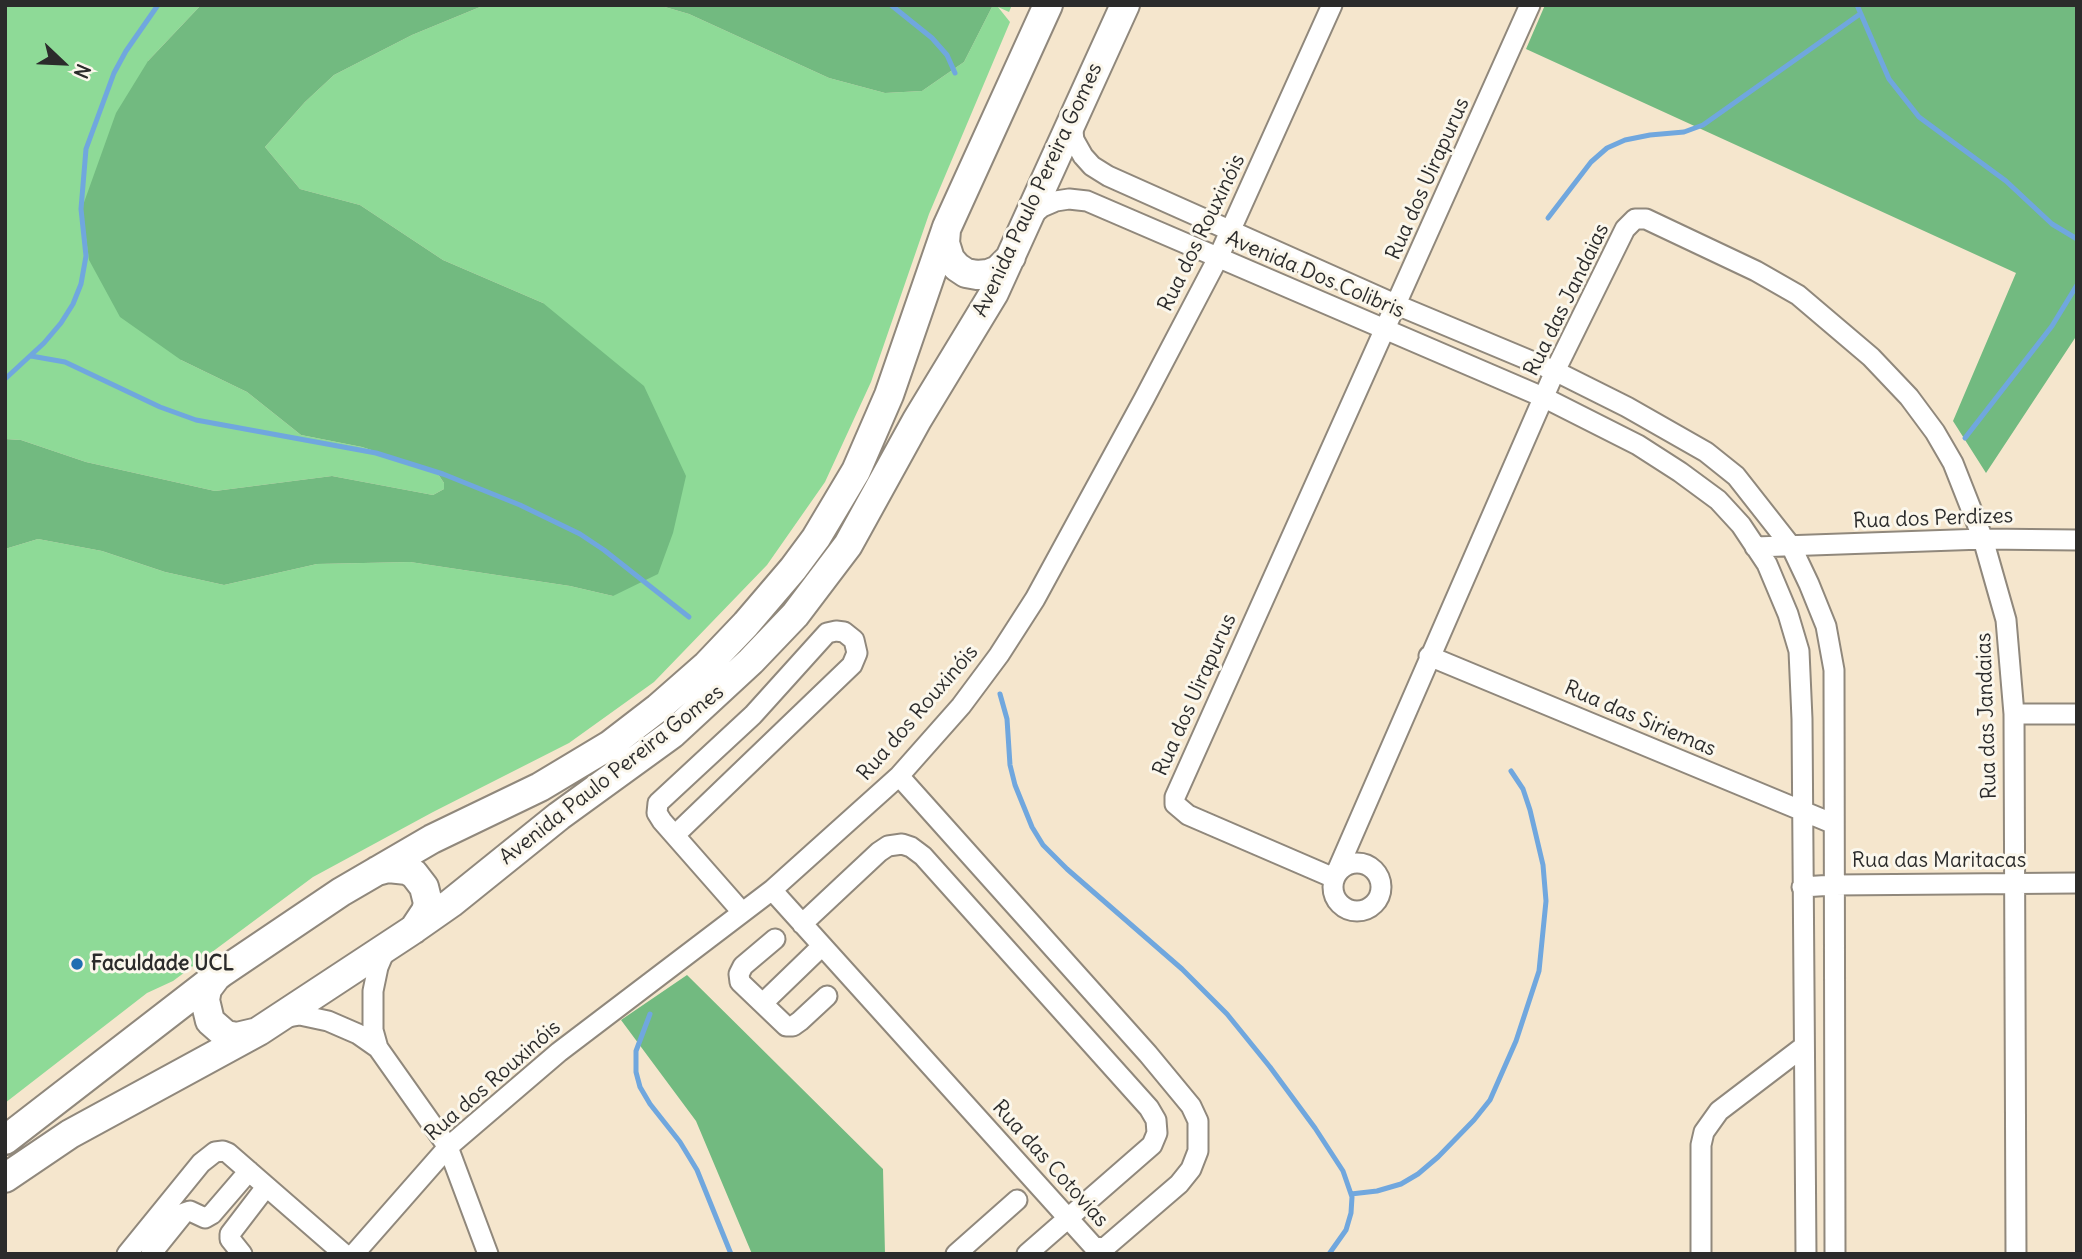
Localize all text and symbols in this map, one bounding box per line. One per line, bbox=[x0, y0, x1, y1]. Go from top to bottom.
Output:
north arrow bbox=[28, 28, 98, 98]
street label: Avenida Paulo Pereira Gomes bbox=[968, 59, 1108, 321]
text: N bbox=[69, 60, 96, 82]
street label: Rua dos Uirapurus bbox=[1381, 94, 1475, 264]
street label: Rua dos Rouxinóis bbox=[1153, 150, 1251, 316]
street label: Rua das Jandaias bbox=[1519, 220, 1615, 380]
street label: Avenida Dos Colibris bbox=[1222, 226, 1408, 324]
street label: Rua dos Perdizes bbox=[1853, 504, 2013, 534]
street label: Rua dos Uirapurus bbox=[1148, 610, 1242, 780]
street label: Rua das Jandaias bbox=[1971, 632, 2003, 800]
street label: Rua dos Rouxinóis bbox=[852, 640, 984, 786]
street label: Rua das Siriemas bbox=[1560, 676, 1720, 762]
street label: Avenida Paulo Pereira Gomes bbox=[495, 680, 729, 870]
street label: Rua das Maritacas bbox=[1852, 848, 2026, 874]
place label: Faculdade UCL bbox=[91, 951, 234, 977]
marker: Faculdade UCL bbox=[69, 956, 85, 972]
street label: Rua dos Rouxinóis bbox=[420, 1015, 566, 1147]
street label: Rua das Cotovias bbox=[986, 1095, 1114, 1233]

